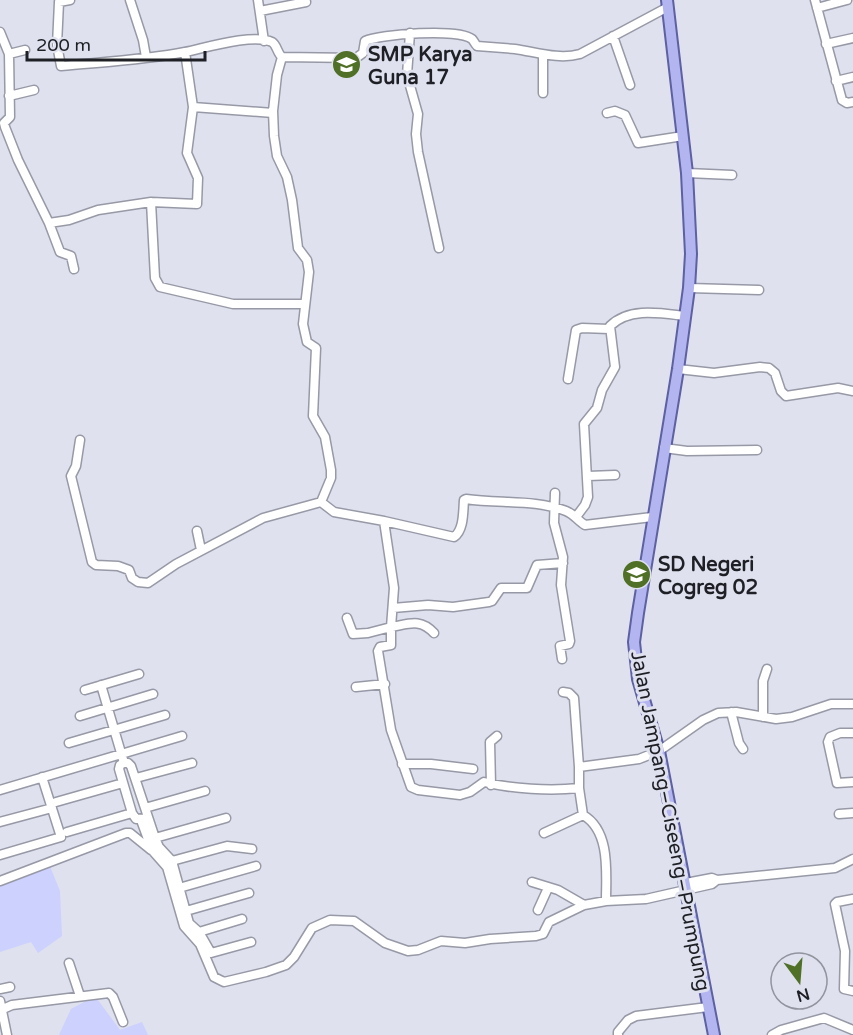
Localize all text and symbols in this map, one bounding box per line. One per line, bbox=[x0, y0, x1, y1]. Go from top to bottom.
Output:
scale bar bbox=[27, 24, 206, 62]
text: 200 m bbox=[36, 34, 91, 56]
place label: SMP Karya Guna 17 bbox=[368, 43, 472, 90]
school or university icon: SMP Karya Guna 17 bbox=[331, 49, 363, 81]
place label: SD Negeri Cogreg 02 bbox=[658, 553, 758, 600]
school or university icon: SD Negeri Cogreg 02 bbox=[621, 559, 653, 591]
street label: Jalan Jampang–Ciseeng–Prumpung bbox=[625, 649, 715, 993]
north arrow bbox=[769, 951, 829, 1011]
text: N bbox=[794, 983, 812, 1006]

